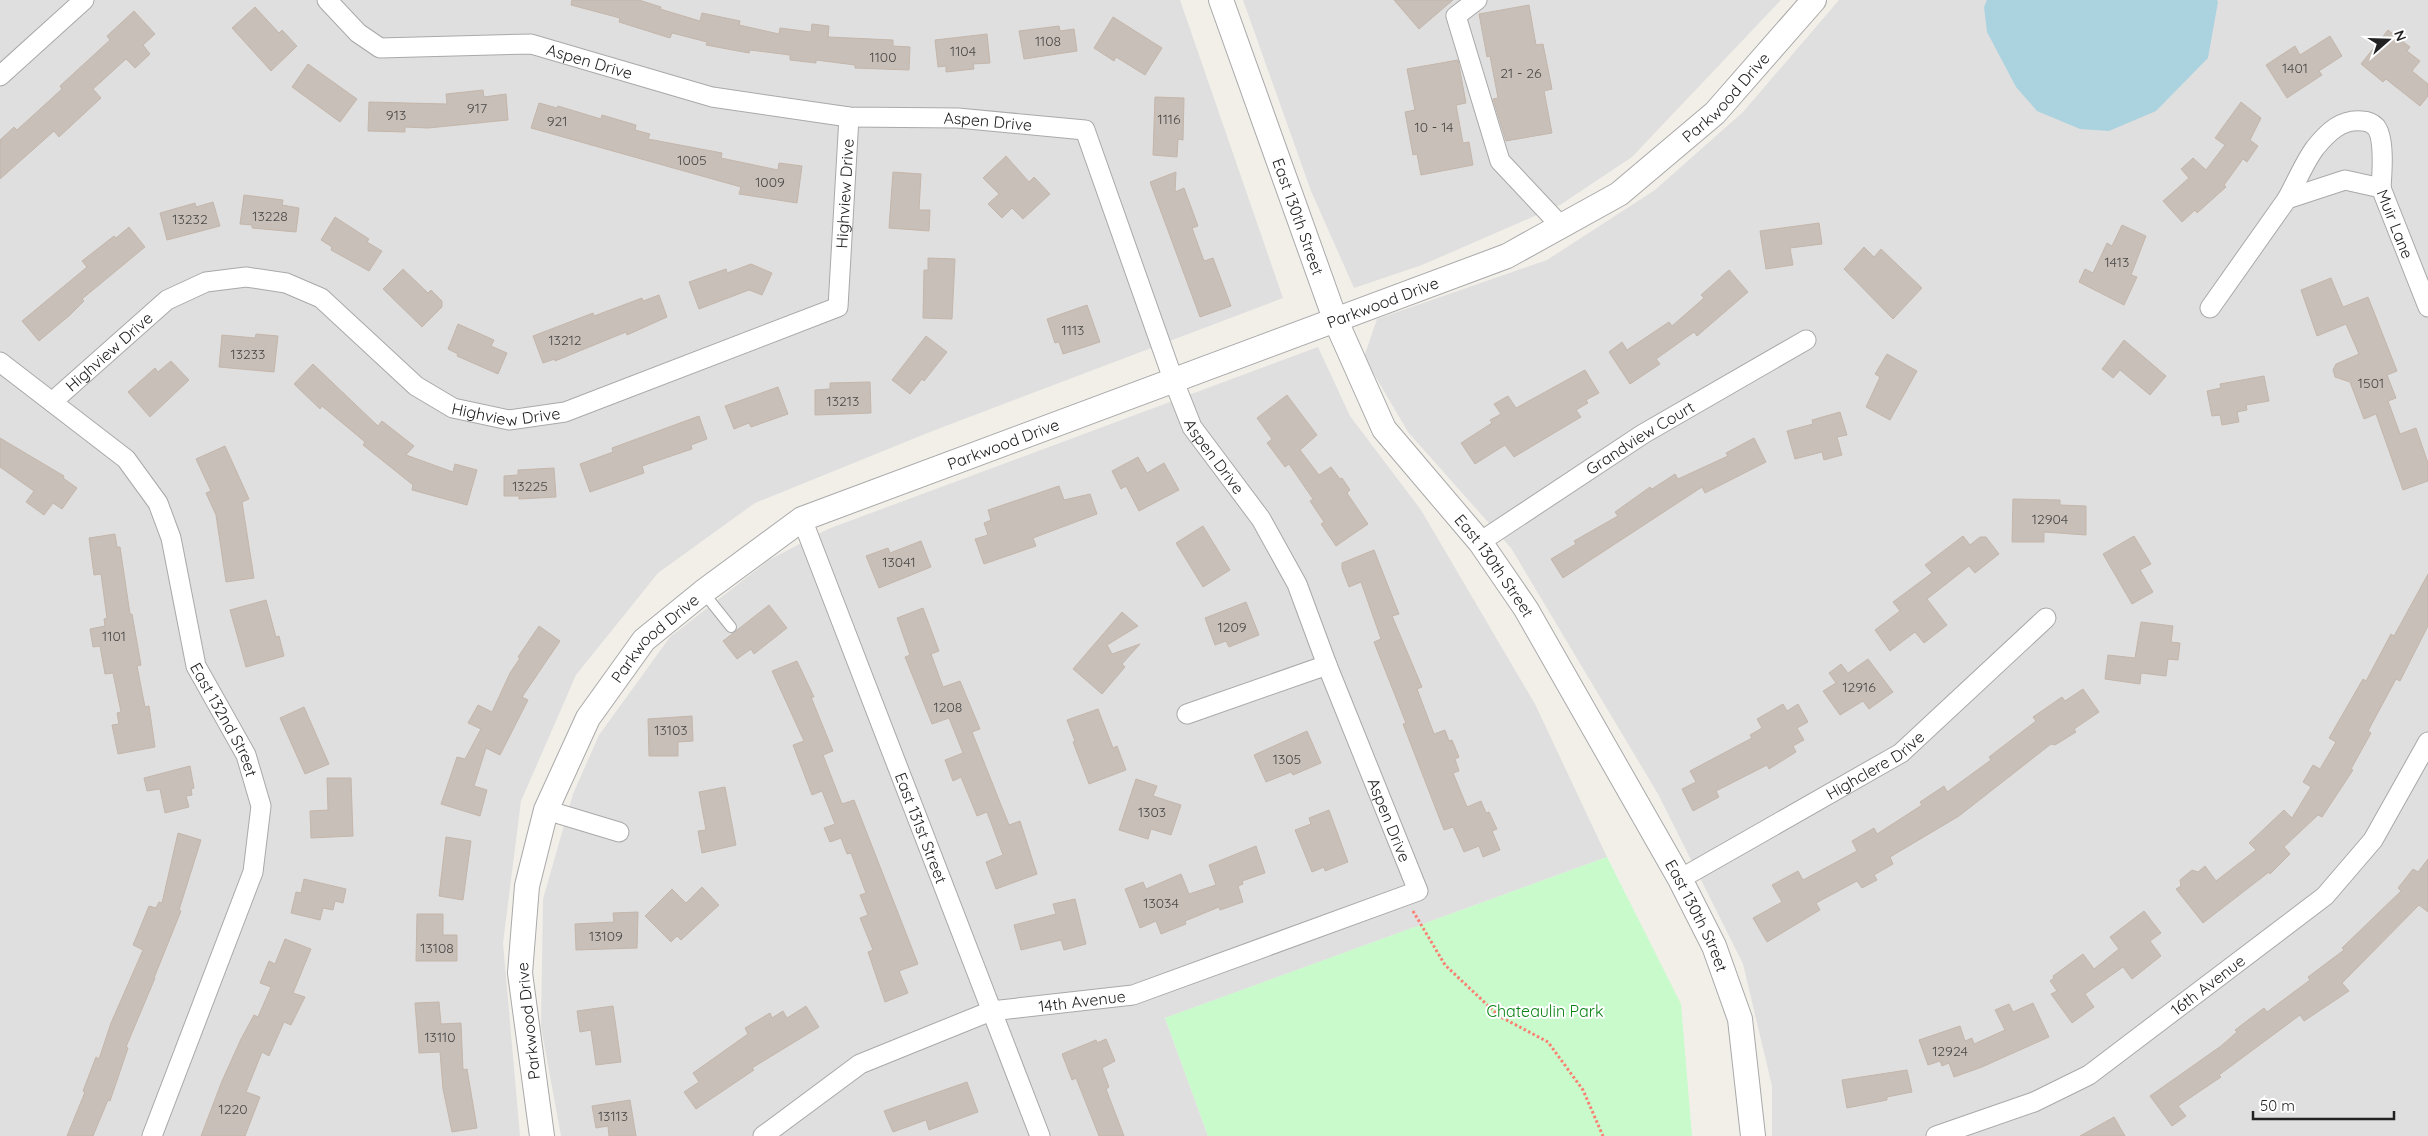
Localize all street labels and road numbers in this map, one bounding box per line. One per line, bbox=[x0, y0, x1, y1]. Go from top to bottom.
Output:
street label: Aspen Drive bbox=[544, 39, 635, 83]
street label: Parkwood Drive bbox=[1678, 48, 1774, 147]
street label: Aspen Drive bbox=[943, 108, 1033, 135]
street label: Highview Drive bbox=[831, 138, 858, 249]
street label: East 130th Street bbox=[1268, 155, 1328, 278]
street label: Muir Lane bbox=[2373, 186, 2418, 261]
street label: Parkwood Drive bbox=[1324, 272, 1441, 332]
street label: Highview Drive bbox=[61, 308, 157, 396]
street label: Grandview Court bbox=[1582, 397, 1698, 479]
street label: Highview Drive bbox=[450, 398, 562, 430]
street label: Parkwood Drive bbox=[944, 414, 1062, 474]
street label: Aspen Drive bbox=[1180, 416, 1249, 498]
street label: East 130th Street bbox=[1451, 510, 1538, 621]
street label: Parkwood Drive bbox=[607, 590, 703, 687]
street label: East 132nd Street bbox=[186, 659, 262, 779]
street label: Highclere Drive bbox=[1822, 727, 1928, 804]
street label: East 131st Street bbox=[891, 769, 952, 886]
street label: Aspen Drive bbox=[1364, 775, 1415, 865]
street label: East 130th Street bbox=[1661, 856, 1732, 974]
street label: 16th Avenue bbox=[2167, 950, 2249, 1020]
street label: Parkwood Drive bbox=[512, 961, 544, 1081]
street label: 14th Avenue bbox=[1037, 986, 1127, 1016]

